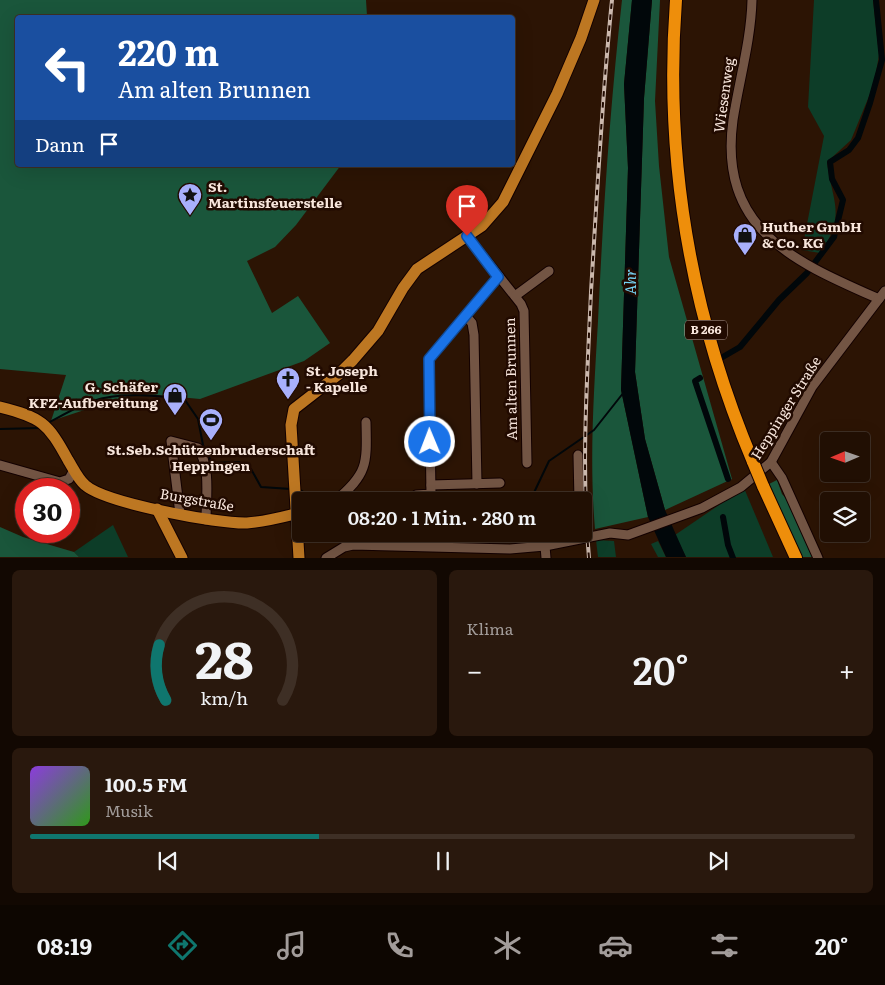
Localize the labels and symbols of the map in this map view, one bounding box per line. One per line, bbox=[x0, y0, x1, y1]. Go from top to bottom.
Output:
street label: Wiesenweg bbox=[708, 56, 738, 134]
place label: St. Martinsfeuerstelle bbox=[208, 176, 342, 212]
place icon: St. Martinsfeuerstelle bbox=[177, 182, 203, 216]
pin bbox=[446, 185, 488, 236]
place label: Huther GmbH & Co. KG bbox=[762, 216, 862, 252]
shop icon: Huther GmbH & Co. KG bbox=[732, 222, 758, 256]
water label: Ahr bbox=[618, 269, 641, 295]
street label: Am alten Brunnen bbox=[499, 317, 521, 441]
road number: B 266 bbox=[685, 320, 727, 340]
street label: Heppinger Straße bbox=[745, 352, 825, 463]
place label: St. Joseph - Kapelle bbox=[306, 360, 378, 396]
church icon: St. Joseph - Kapelle bbox=[275, 366, 301, 400]
place label: G. Schäfer KFZ-Aufbereitung bbox=[28, 376, 159, 412]
shop icon: G. Schäfer KFZ-Aufbereitung bbox=[162, 382, 188, 416]
sports icon: St.Seb.Schützenbruderschaft Heppingen bbox=[198, 407, 224, 441]
position arrow bbox=[403, 415, 455, 467]
north arrow bbox=[820, 432, 870, 482]
place label: St.Seb.Schützenbruderschaft Heppingen bbox=[107, 439, 316, 475]
speed limit sign: 30 bbox=[15, 478, 80, 543]
street label: Burgstraße bbox=[159, 483, 236, 515]

